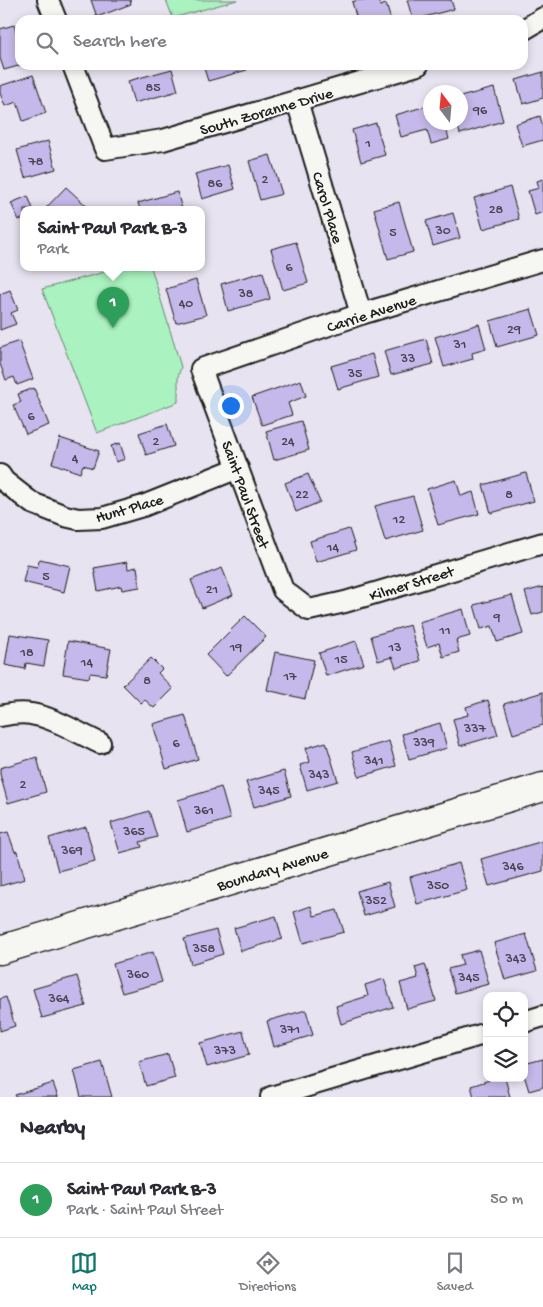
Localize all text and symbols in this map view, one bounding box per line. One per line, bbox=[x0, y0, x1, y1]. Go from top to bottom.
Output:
search box bbox=[15, 15, 528, 70]
icon: search bbox=[33, 29, 61, 57]
text: Search here bbox=[73, 31, 167, 54]
house number: 85 bbox=[145, 80, 161, 97]
street label: South Zoranne Drive bbox=[198, 85, 336, 141]
north arrow bbox=[423, 85, 468, 130]
house number: 96 bbox=[472, 103, 488, 120]
house number: 1 bbox=[364, 136, 371, 153]
house number: 78 bbox=[28, 154, 44, 171]
street label: Carol Place bbox=[306, 170, 346, 247]
house number: 2 bbox=[262, 172, 269, 189]
house number: 86 bbox=[208, 176, 223, 193]
house number: 28 bbox=[489, 202, 504, 219]
popup bbox=[20, 206, 205, 271]
text: Saint Paul Park B-3 bbox=[38, 218, 187, 241]
house number: 30 bbox=[434, 223, 451, 240]
house number: 5 bbox=[389, 225, 397, 242]
text: Park bbox=[38, 241, 68, 260]
house number: 6 bbox=[285, 260, 293, 277]
house number: 38 bbox=[238, 286, 254, 303]
pin: 1 bbox=[97, 287, 129, 328]
street label: Carrie Avenue bbox=[325, 292, 420, 339]
house number: 40 bbox=[179, 296, 193, 313]
house number: 29 bbox=[507, 322, 521, 339]
house number: 31 bbox=[453, 337, 466, 354]
house number: 33 bbox=[400, 351, 415, 368]
house number: 35 bbox=[347, 366, 362, 383]
your location bbox=[218, 393, 244, 419]
house number: 6 bbox=[27, 409, 35, 426]
house number: 2 bbox=[153, 434, 160, 451]
house number: 24 bbox=[281, 434, 295, 451]
street label: Saint Paul Street bbox=[215, 439, 272, 553]
house number: 4 bbox=[72, 451, 79, 468]
house number: 22 bbox=[295, 487, 309, 504]
house number: 8 bbox=[505, 487, 513, 504]
street label: Hunt Place bbox=[94, 491, 167, 529]
house number: 12 bbox=[392, 512, 405, 529]
house number: 14 bbox=[326, 540, 340, 557]
street label: Kilmer Street bbox=[367, 563, 458, 607]
house number: 5 bbox=[42, 569, 50, 586]
house number: 21 bbox=[206, 582, 218, 599]
house number: 9 bbox=[492, 610, 501, 627]
house number: 11 bbox=[438, 623, 451, 640]
house number: 19 bbox=[229, 640, 242, 657]
house number: 13 bbox=[388, 640, 401, 657]
house number: 18 bbox=[19, 645, 34, 662]
house number: 15 bbox=[333, 652, 348, 669]
house number: 14 bbox=[80, 655, 94, 672]
house number: 17 bbox=[283, 669, 297, 686]
house number: 8 bbox=[143, 673, 151, 690]
house number: 337 bbox=[463, 721, 487, 738]
house number: 339 bbox=[412, 735, 435, 752]
house number: 6 bbox=[172, 736, 180, 753]
house number: 341 bbox=[363, 753, 384, 770]
house number: 343 bbox=[307, 767, 330, 784]
house number: 2 bbox=[20, 777, 27, 794]
house number: 345 bbox=[257, 783, 280, 800]
house number: 361 bbox=[193, 803, 214, 820]
house number: 365 bbox=[122, 824, 145, 841]
house number: 369 bbox=[60, 843, 83, 860]
street label: Boundary Avenue bbox=[214, 845, 332, 898]
house number: 346 bbox=[502, 859, 524, 876]
house number: 350 bbox=[426, 878, 449, 895]
house number: 352 bbox=[364, 893, 387, 910]
house number: 358 bbox=[192, 941, 215, 958]
house number: 343 bbox=[504, 951, 527, 968]
house number: 360 bbox=[126, 967, 149, 984]
house number: 345 bbox=[457, 970, 480, 987]
house number: 364 bbox=[48, 991, 70, 1008]
map controls bbox=[483, 992, 528, 1082]
button: locate bbox=[483, 992, 528, 1037]
house number: 371 bbox=[279, 1022, 300, 1039]
button: layers bbox=[483, 1037, 528, 1082]
house number: 373 bbox=[213, 1043, 236, 1060]
text: Nearby bbox=[20, 1117, 85, 1142]
text: Saint Paul Park B-3 bbox=[67, 1179, 217, 1202]
text: 1 bbox=[33, 1191, 39, 1210]
text: 50 m bbox=[490, 1191, 523, 1210]
text: Park · Saint Paul Street bbox=[67, 1202, 223, 1221]
tab: Map bbox=[70, 1249, 98, 1296]
tab: Directions bbox=[239, 1249, 296, 1296]
tab: Saved bbox=[437, 1249, 473, 1296]

